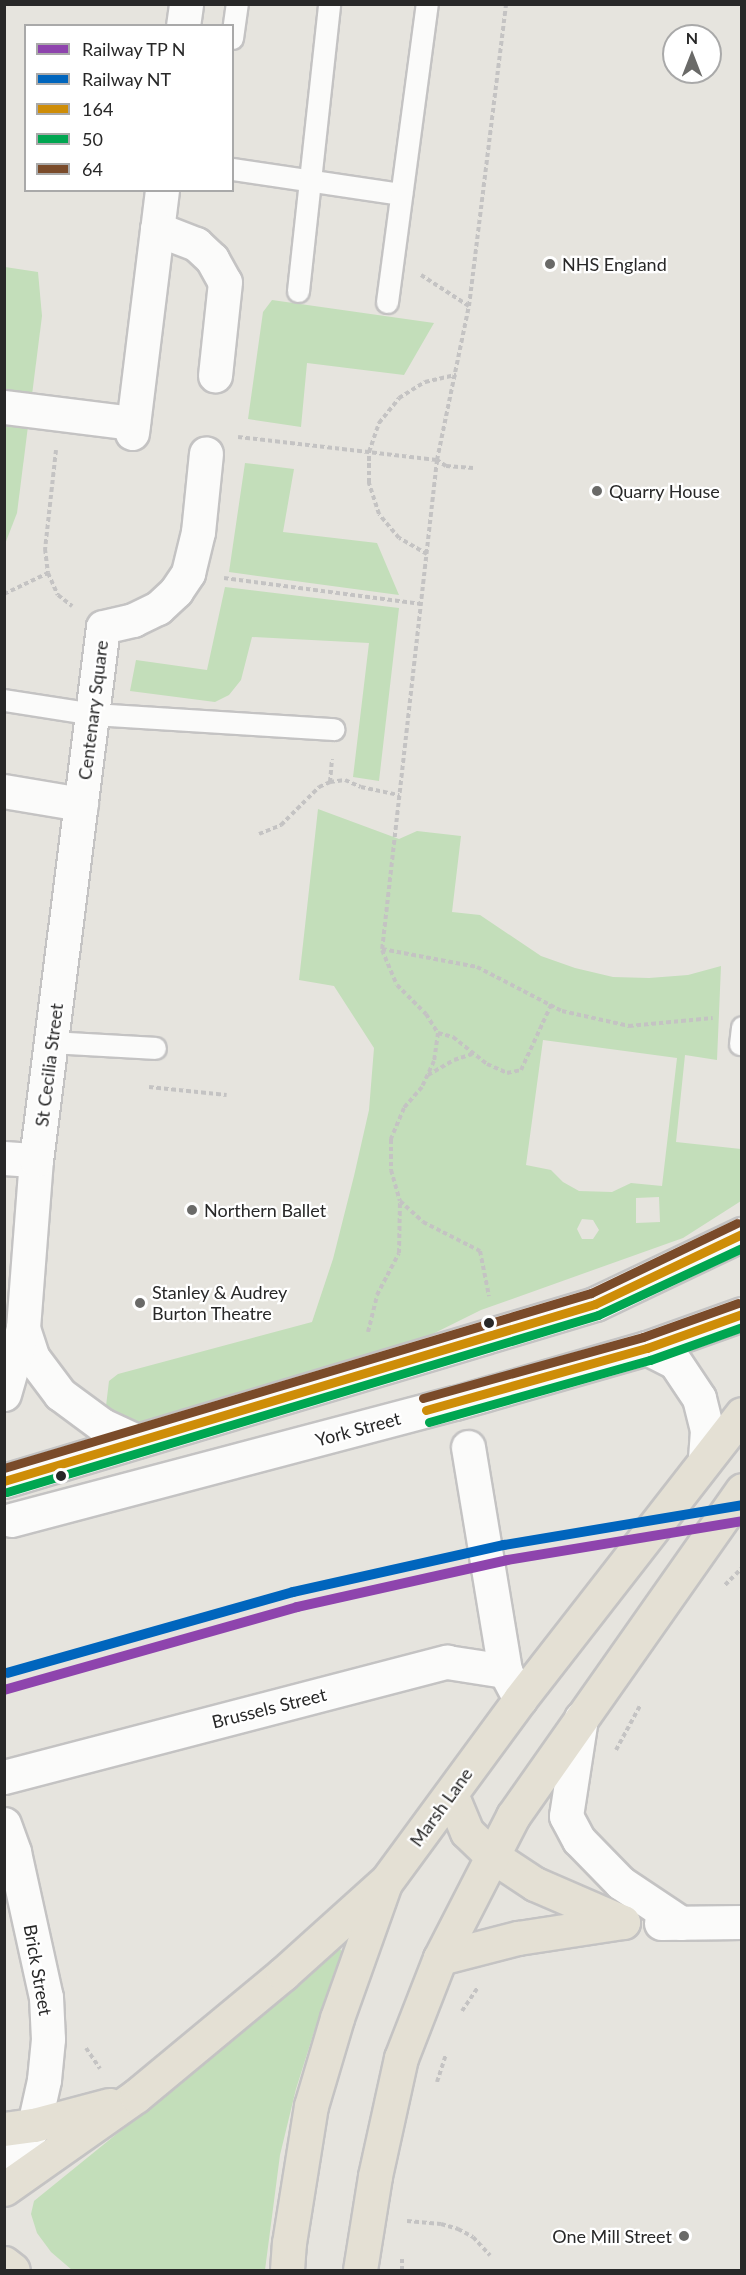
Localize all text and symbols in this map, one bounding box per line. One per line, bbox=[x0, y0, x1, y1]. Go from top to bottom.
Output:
legend bbox=[24, 24, 234, 192]
north arrow bbox=[662, 24, 722, 84]
text: N bbox=[686, 28, 698, 47]
text: Railway TP N bbox=[82, 38, 186, 60]
text: Railway NT bbox=[82, 68, 171, 90]
text: 164 bbox=[82, 98, 113, 120]
text: 50 bbox=[82, 128, 103, 150]
text: 64 bbox=[82, 158, 103, 180]
place label: NHS England bbox=[562, 253, 667, 275]
marker: NHS England bbox=[543, 257, 557, 271]
place label: Quarry House bbox=[609, 480, 720, 502]
marker: Quarry House bbox=[590, 484, 604, 498]
street label: Centenary Square bbox=[74, 639, 112, 781]
street label: St Cecilia Street bbox=[31, 1002, 67, 1128]
place label: Northern Ballet bbox=[204, 1199, 326, 1221]
marker: Northern Ballet bbox=[185, 1203, 199, 1217]
place label: Stanley & Audrey Burton Theatre bbox=[152, 1282, 288, 1324]
marker: Stanley & Audrey Burton Theatre bbox=[133, 1296, 147, 1310]
unlabelled marker bbox=[483, 1317, 495, 1329]
street label: York Street bbox=[313, 1407, 403, 1451]
unlabelled marker bbox=[55, 1470, 67, 1482]
street label: Brussels Street bbox=[210, 1683, 328, 1733]
street label: Marsh Lane bbox=[405, 1763, 477, 1851]
street label: Brick Street bbox=[19, 1923, 57, 2017]
place label: One Mill Street bbox=[552, 2225, 672, 2247]
marker: One Mill Street bbox=[677, 2229, 691, 2243]

